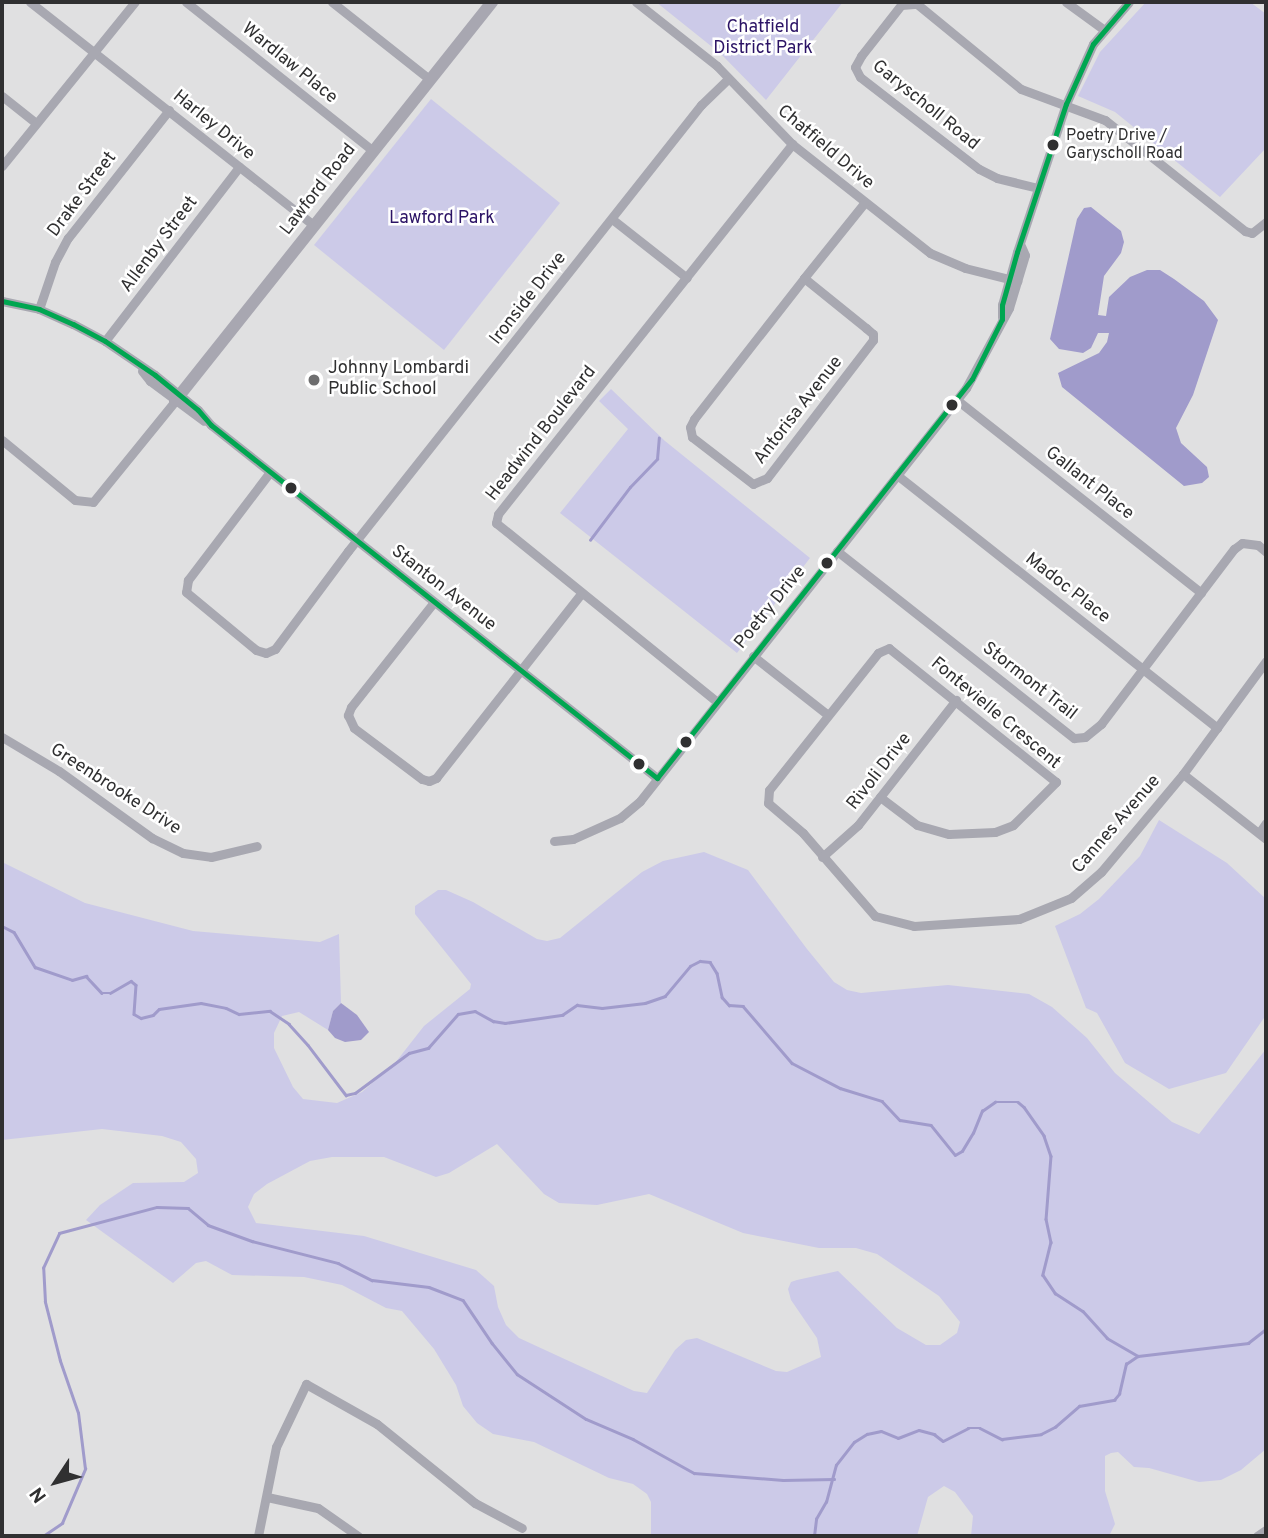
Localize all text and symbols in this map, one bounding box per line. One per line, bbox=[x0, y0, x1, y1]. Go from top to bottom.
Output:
park label: Chatfield District Park bbox=[713, 18, 813, 60]
street label: Wardlaw Place bbox=[237, 19, 341, 109]
street label: Garyscholl Road bbox=[867, 56, 983, 156]
street label: Harley Drive bbox=[168, 86, 258, 166]
street label: Chatfield Drive bbox=[772, 101, 878, 195]
place label: Poetry Drive / Garyscholl Road bbox=[1066, 126, 1183, 164]
marker: Poetry Drive / Garyscholl Road bbox=[1046, 138, 1060, 152]
street label: Lawford Road bbox=[277, 140, 361, 240]
street label: Drake Street bbox=[44, 148, 122, 242]
street label: Allenby Street bbox=[117, 193, 203, 297]
park label: Lawford Park bbox=[389, 208, 495, 230]
street label: Ironside Drive bbox=[486, 248, 572, 350]
street label: Antorisa Avenue bbox=[750, 352, 848, 470]
place label: Johnny Lombardi Public School bbox=[328, 359, 469, 402]
street label: Headwind Boulevard bbox=[482, 362, 602, 506]
marker: Johnny Lombardi Public School bbox=[306, 372, 322, 388]
unlabelled marker bbox=[945, 398, 959, 412]
street label: Gallant Place bbox=[1040, 443, 1138, 525]
unlabelled marker bbox=[284, 481, 298, 495]
street label: Stanton Avenue bbox=[386, 541, 500, 637]
street label: Madoc Place bbox=[1020, 549, 1114, 629]
unlabelled marker bbox=[820, 556, 834, 570]
street label: Poetry Drive bbox=[731, 562, 811, 654]
street label: Stormont Trail bbox=[977, 638, 1081, 726]
street label: Fontevielle Crescent bbox=[926, 653, 1064, 775]
street label: Rivoli Drive bbox=[843, 729, 917, 815]
unlabelled marker bbox=[679, 735, 693, 749]
street label: Greenbrooke Drive bbox=[46, 740, 184, 840]
unlabelled marker bbox=[632, 757, 646, 771]
street label: Cannes Avenue bbox=[1068, 771, 1166, 879]
north arrow bbox=[21, 1447, 91, 1517]
text: N bbox=[25, 1482, 53, 1507]

